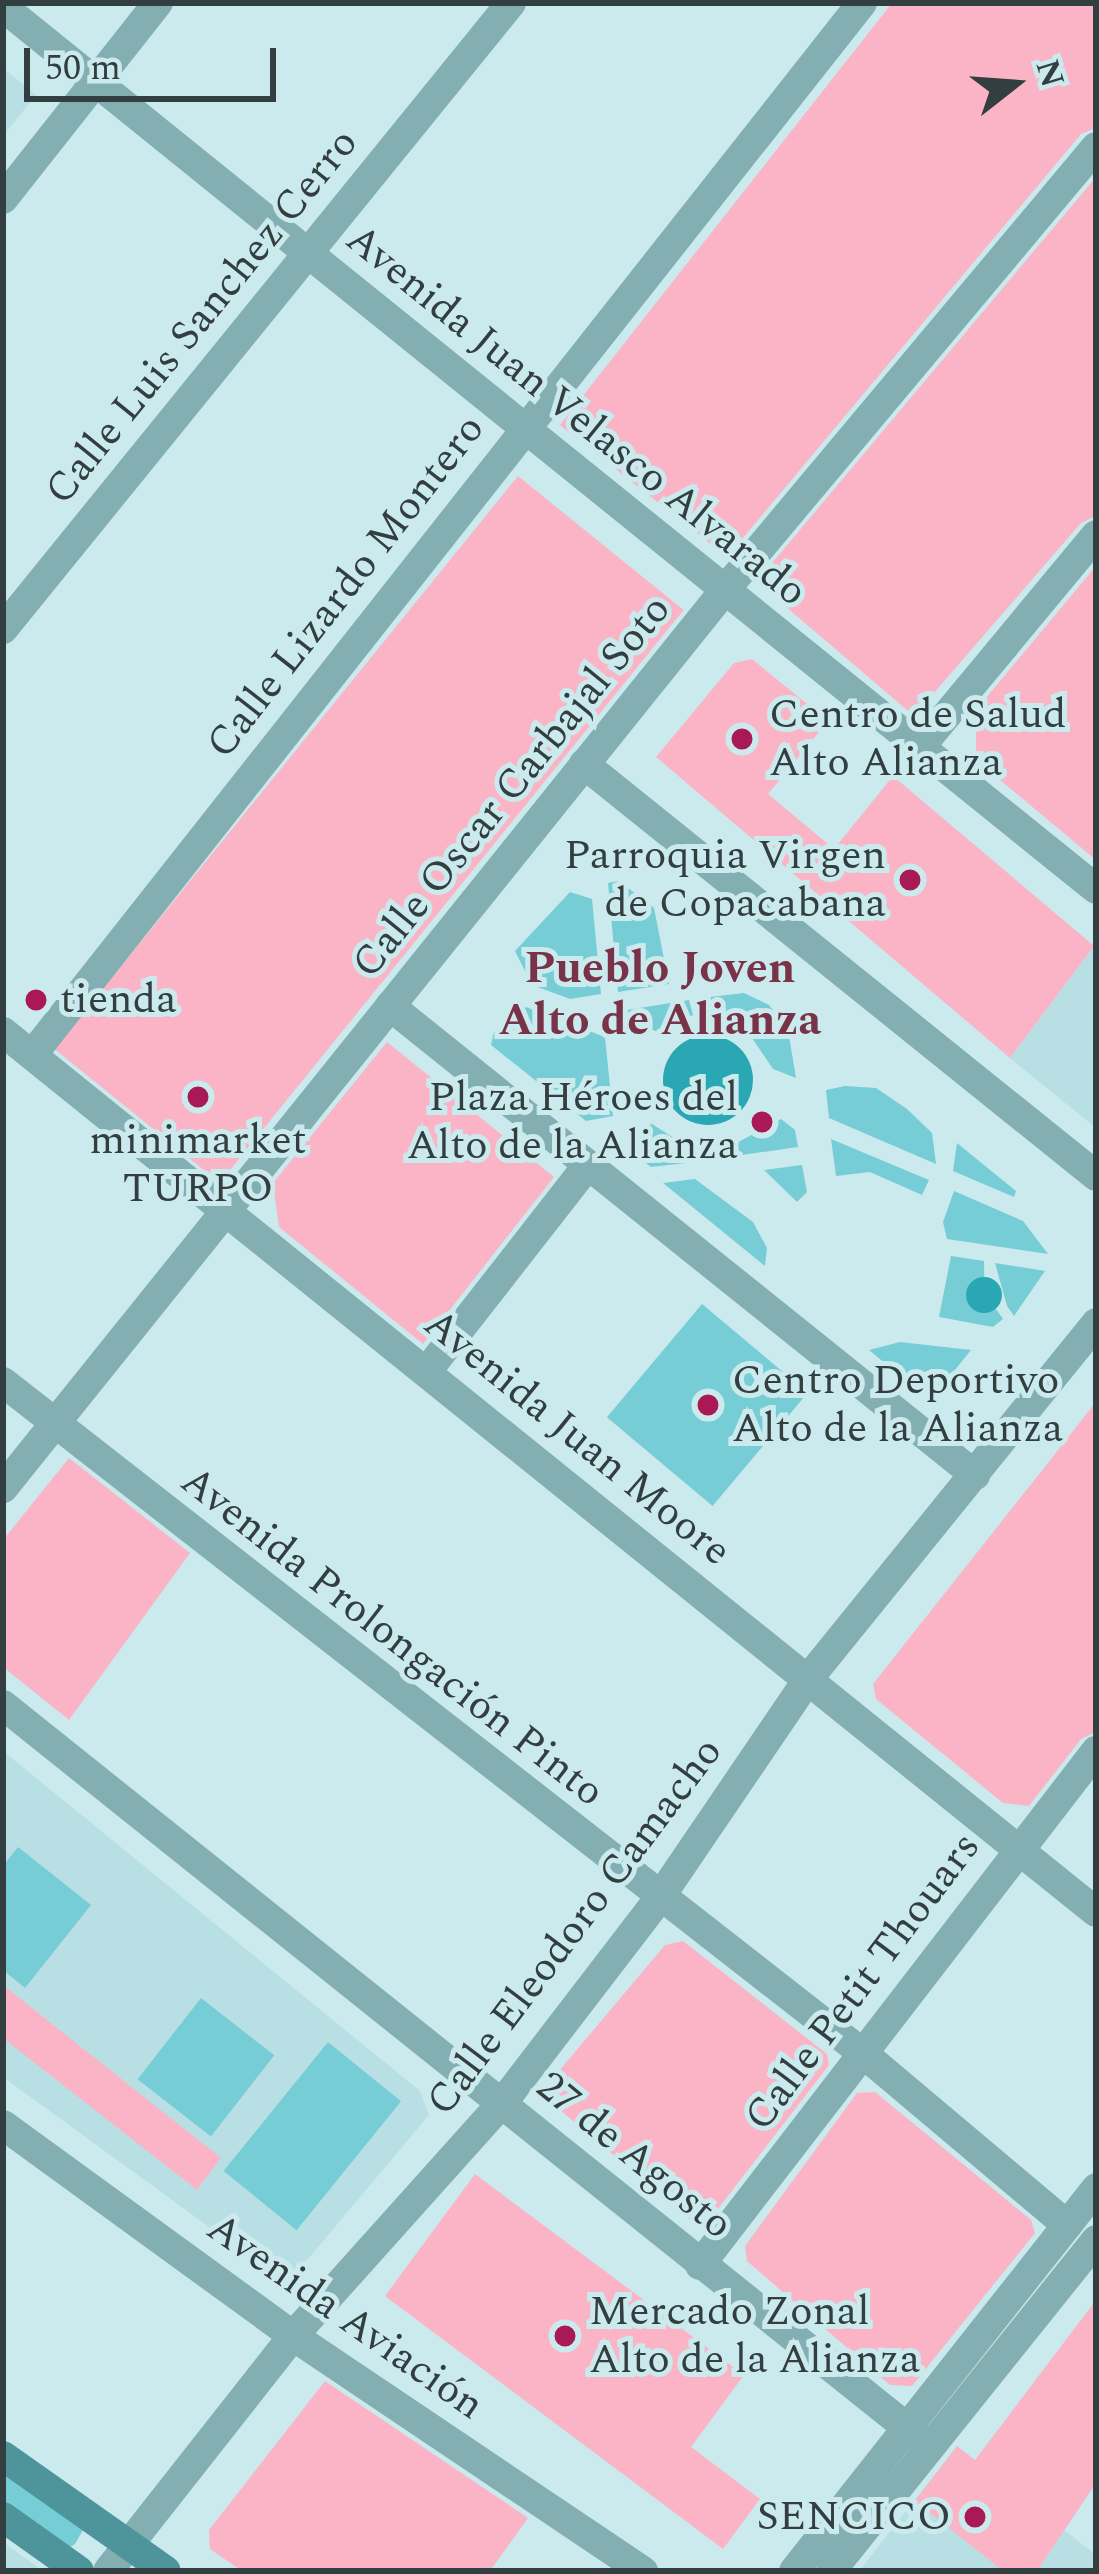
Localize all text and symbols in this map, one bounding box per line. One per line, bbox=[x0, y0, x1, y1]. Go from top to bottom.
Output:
scale bar bbox=[30, 24, 282, 98]
north arrow bbox=[955, 24, 1075, 144]
text: 50 m bbox=[45, 41, 121, 96]
text: N bbox=[1022, 53, 1077, 94]
street label: Calle Luis Sanchez Cerro bbox=[35, 119, 369, 515]
street label: Avenida Juan Velasco Alvarado bbox=[335, 214, 817, 618]
street label: Calle Lizardo Montero bbox=[196, 405, 496, 769]
street label: Calle Oscar Carbajal Soto bbox=[342, 585, 682, 989]
place label: Centro de Salud Alto Alianza bbox=[769, 690, 1067, 789]
marker: Centro de Salud Alto Alianza bbox=[726, 723, 758, 755]
place label: Parroquia Virgen de Copacabana bbox=[564, 831, 886, 930]
marker: Parroquia Virgen de Copacabana bbox=[897, 867, 923, 893]
district label: Pueblo Joven Alto de Alianza bbox=[498, 942, 822, 1048]
place label: tienda bbox=[60, 975, 177, 1025]
marker: tienda bbox=[23, 987, 49, 1013]
place label: Plaza Héroes del Alto de la Alianza bbox=[407, 1073, 738, 1172]
marker: minimarket TURPO bbox=[185, 1084, 211, 1110]
marker: Plaza Héroes del Alto de la Alianza bbox=[749, 1109, 775, 1135]
place label: minimarket TURPO bbox=[89, 1116, 307, 1214]
street label: Avenida Juan Moore bbox=[413, 1299, 741, 1577]
place label: Centro Deportivo Alto de la Alianza bbox=[732, 1356, 1063, 1454]
marker: Centro Deportivo Alto de la Alianza bbox=[695, 1392, 721, 1418]
street label: Avenida Prolongación Pinto bbox=[170, 1456, 614, 1818]
street label: Calle Eleodoro Camacho bbox=[416, 1728, 734, 2126]
street label: Calle Petit Thouars bbox=[734, 1823, 992, 2141]
street label: 27 de Agosto bbox=[526, 2062, 742, 2250]
street label: Avenida Aviación bbox=[197, 2203, 493, 2431]
place label: Mercado Zonal Alto de la Alianza bbox=[589, 2287, 920, 2386]
marker: Mercado Zonal Alto de la Alianza bbox=[552, 2323, 578, 2349]
place label: SENCICO bbox=[756, 2492, 951, 2542]
marker: SENCICO bbox=[962, 2504, 988, 2530]

